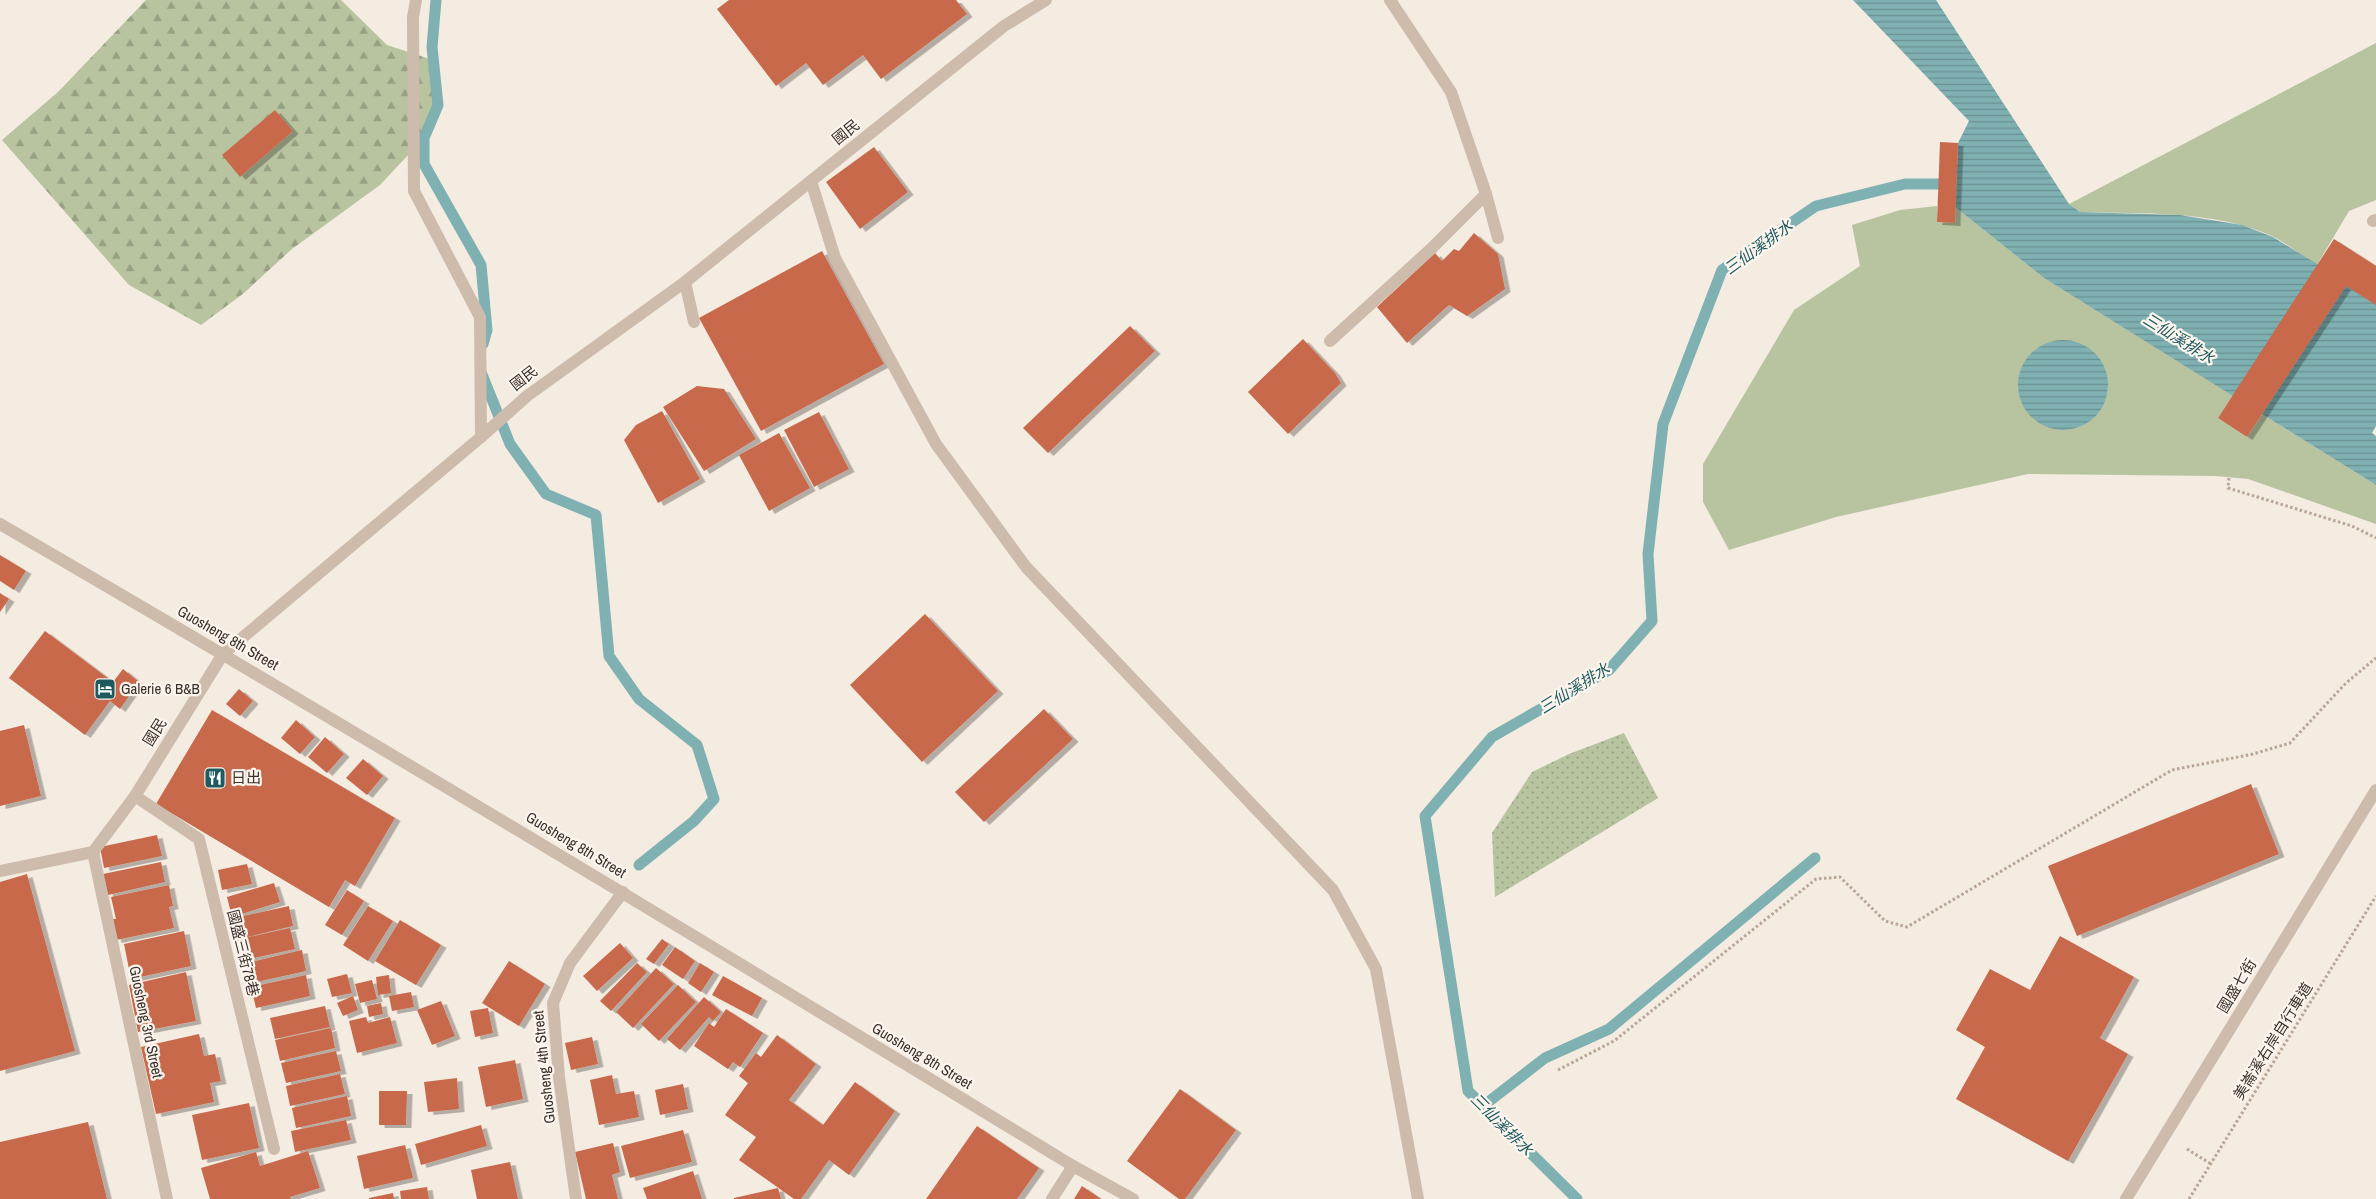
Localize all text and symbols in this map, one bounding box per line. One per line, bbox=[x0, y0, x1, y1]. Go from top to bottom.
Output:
street label: 國民 bbox=[827, 114, 864, 149]
water label: 三仙溪排水 bbox=[1719, 214, 1798, 279]
water label: 三仙溪排水 bbox=[2139, 307, 2220, 369]
street label: 國民 bbox=[505, 360, 542, 395]
street label: Guosheng 8th Street bbox=[174, 600, 283, 675]
water label: 三仙溪排水 bbox=[1534, 657, 1615, 719]
hotel icon: Galerie 6 B&B bbox=[93, 677, 117, 701]
place label: Galerie 6 B&B bbox=[121, 678, 200, 699]
street label: 國民 bbox=[138, 713, 171, 750]
restaurant icon: 日出 bbox=[203, 766, 227, 790]
place label: 日出 bbox=[231, 767, 261, 788]
street label: Guosheng 8th Street bbox=[522, 806, 631, 883]
street label: 國盛三街78巷 bbox=[223, 907, 264, 998]
street label: 國盛七街 bbox=[2212, 955, 2261, 1017]
street label: Guosheng 3rd Street bbox=[124, 964, 169, 1080]
street label: 美崙溪右岸自行車道 bbox=[2228, 978, 2317, 1104]
street label: Guosheng 4th Street bbox=[527, 1009, 560, 1125]
street label: Guosheng 8th Street bbox=[868, 1017, 977, 1094]
water label: 三仙溪排水 bbox=[1466, 1088, 1539, 1161]

